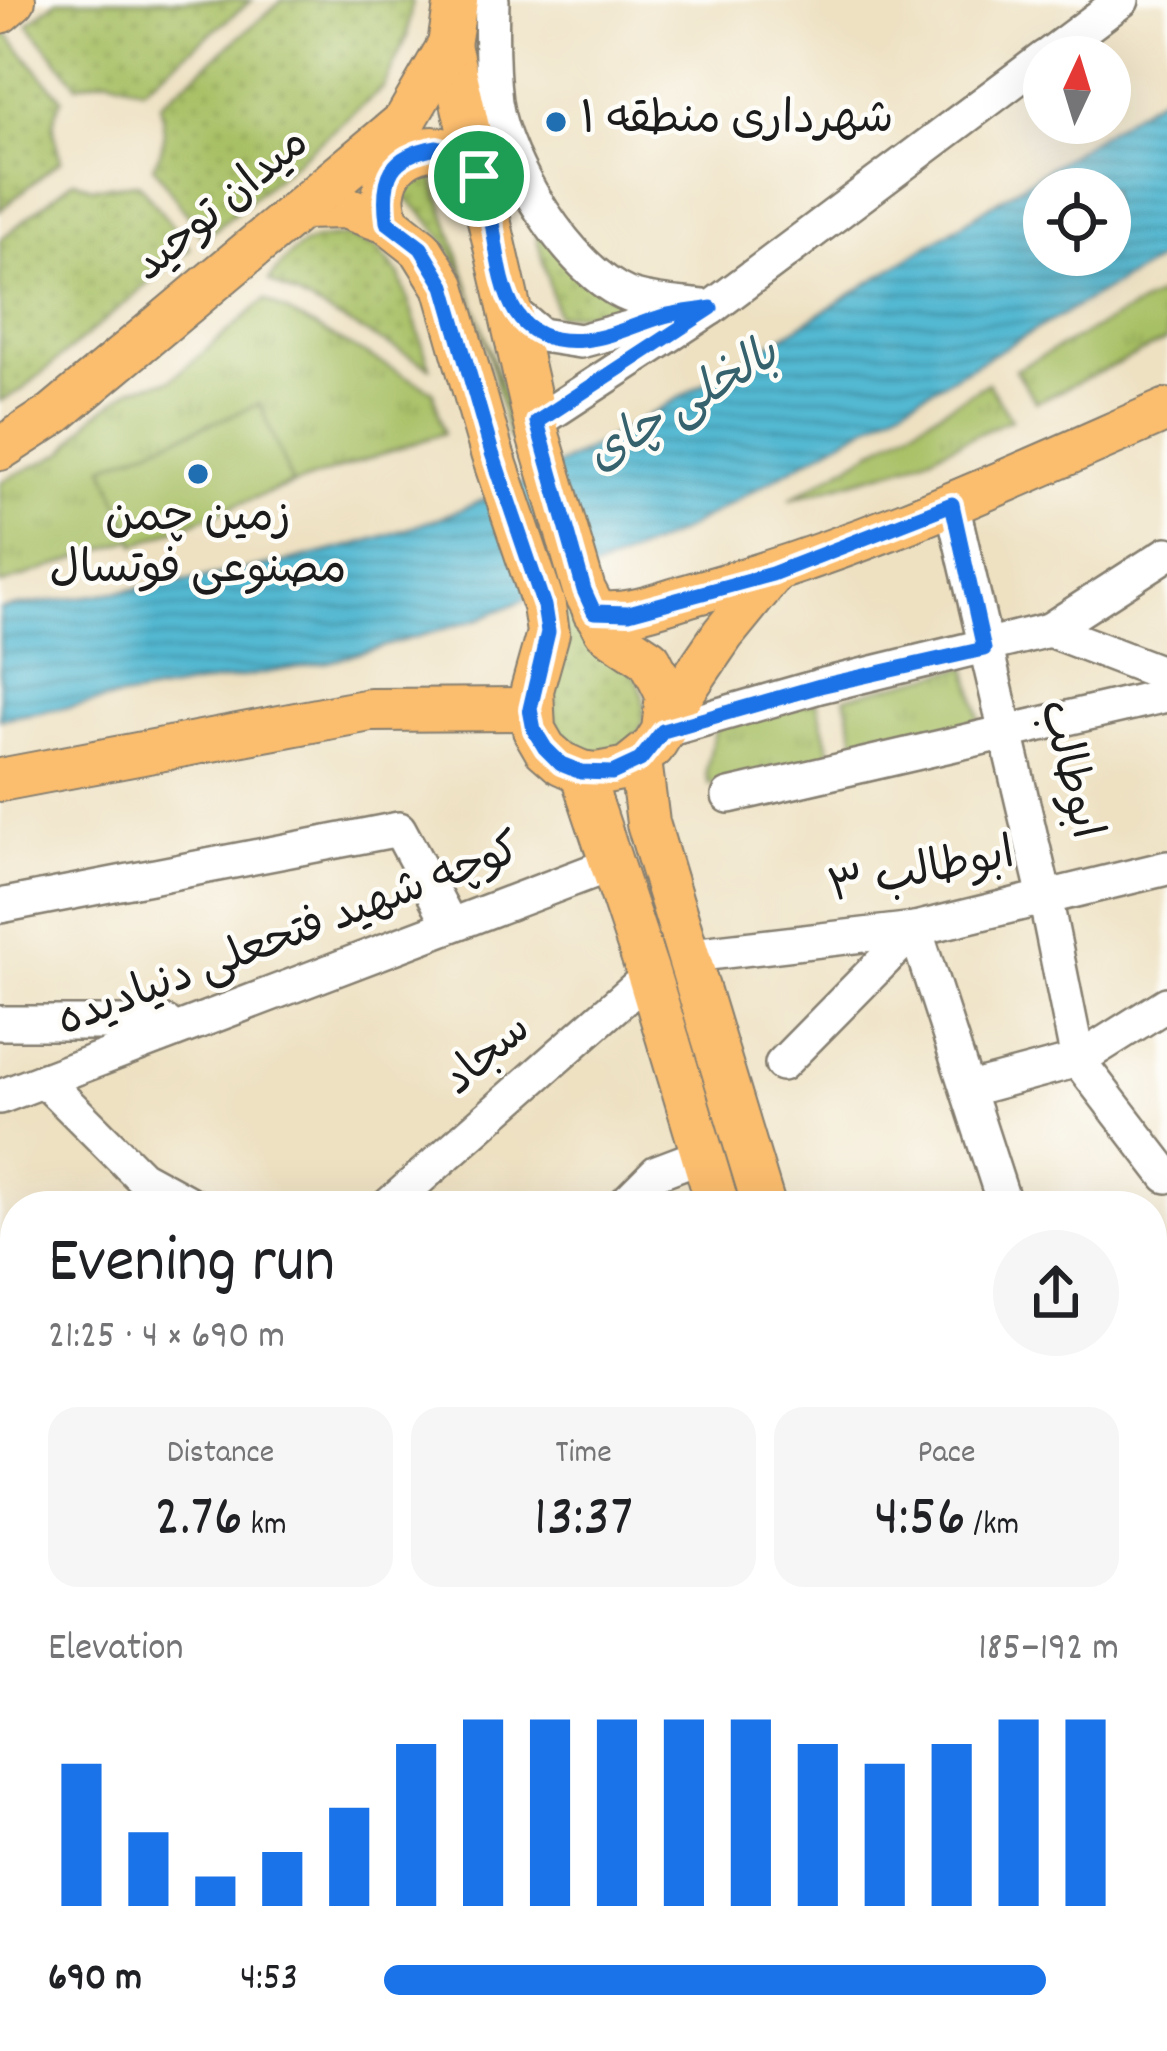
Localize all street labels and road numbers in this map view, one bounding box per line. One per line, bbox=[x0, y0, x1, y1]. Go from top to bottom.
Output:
street label: میدان توحید bbox=[121, 114, 325, 300]
street label: ابوطالب bbox=[1019, 694, 1115, 846]
street label: کوچه شهید فتحعلی دنیادیده bbox=[49, 820, 531, 1056]
street label: ابوطالب ۳ bbox=[823, 825, 1021, 923]
street label: سجاد bbox=[431, 1001, 547, 1113]

